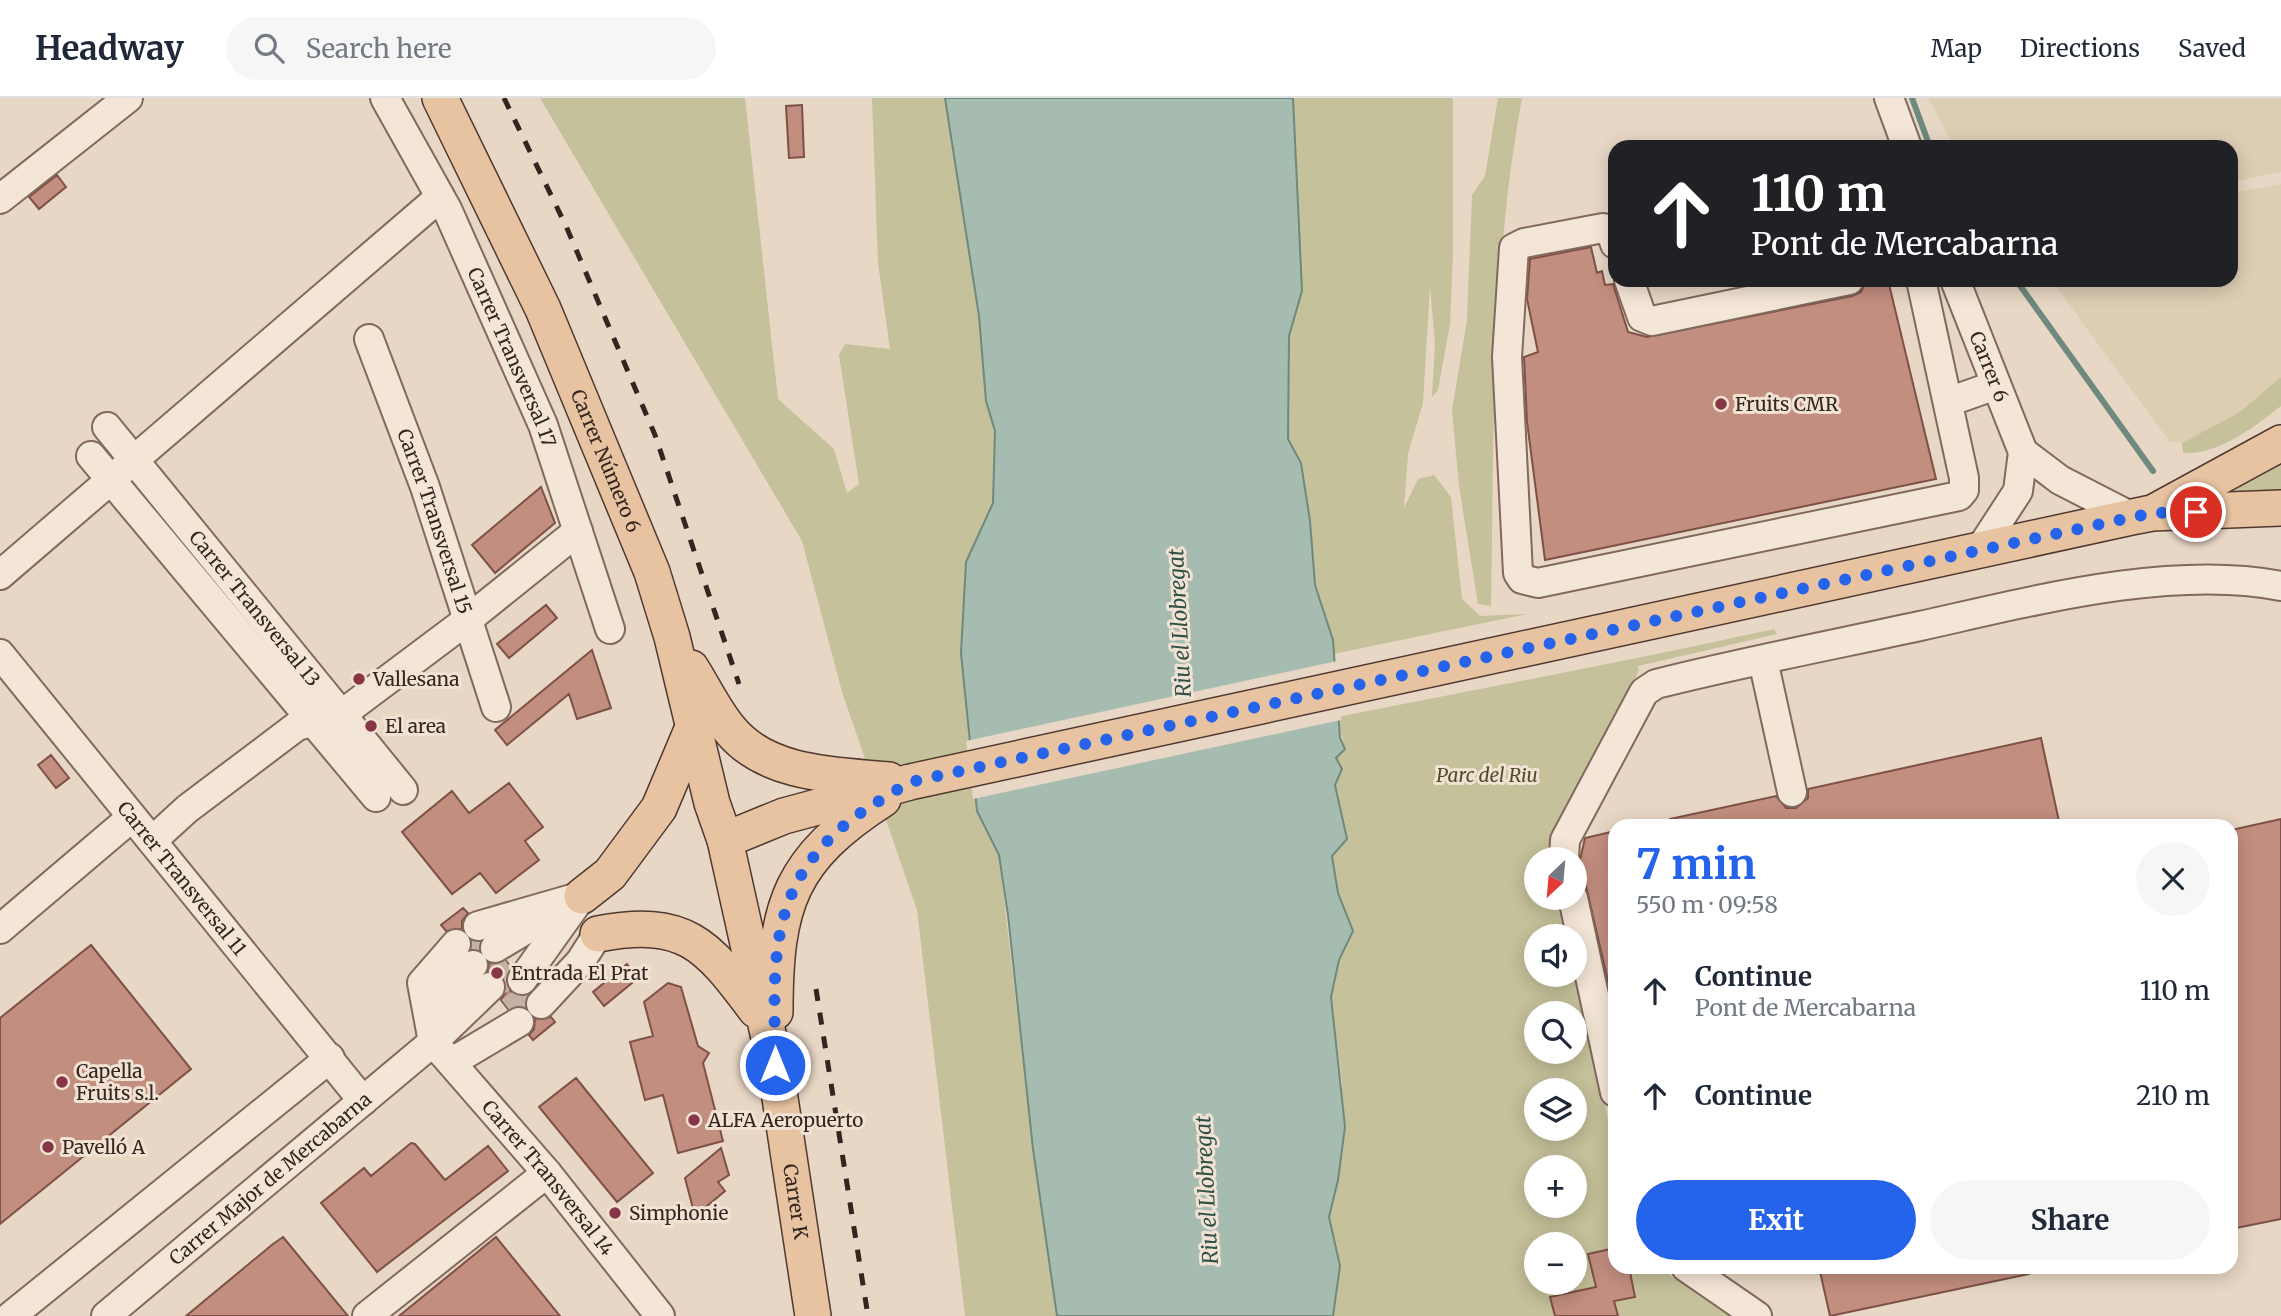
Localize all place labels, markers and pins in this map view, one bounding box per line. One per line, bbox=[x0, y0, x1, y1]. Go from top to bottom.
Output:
place label: Fruits CMR bbox=[1735, 392, 1839, 416]
marker: Fruits CMR bbox=[1713, 396, 1729, 412]
pin bbox=[2166, 482, 2226, 542]
place label: Vallesana bbox=[372, 667, 459, 691]
marker: Vallesana bbox=[351, 671, 367, 687]
place label: El area bbox=[385, 714, 446, 738]
marker: El area bbox=[363, 718, 379, 734]
place label: Entrada El Prat bbox=[511, 961, 649, 985]
marker: Entrada El Prat bbox=[489, 965, 505, 981]
place label: Capella Fruits s.l. bbox=[76, 1059, 159, 1105]
marker: Capella Fruits s.l. bbox=[54, 1074, 70, 1090]
place label: ALFA Aeropuerto bbox=[707, 1108, 863, 1132]
marker: ALFA Aeropuerto bbox=[686, 1112, 702, 1128]
place label: Pavelló A bbox=[62, 1135, 146, 1159]
marker: Pavelló A bbox=[40, 1139, 56, 1155]
place label: Simphonie bbox=[629, 1201, 728, 1225]
marker: Simphonie bbox=[607, 1205, 623, 1221]

